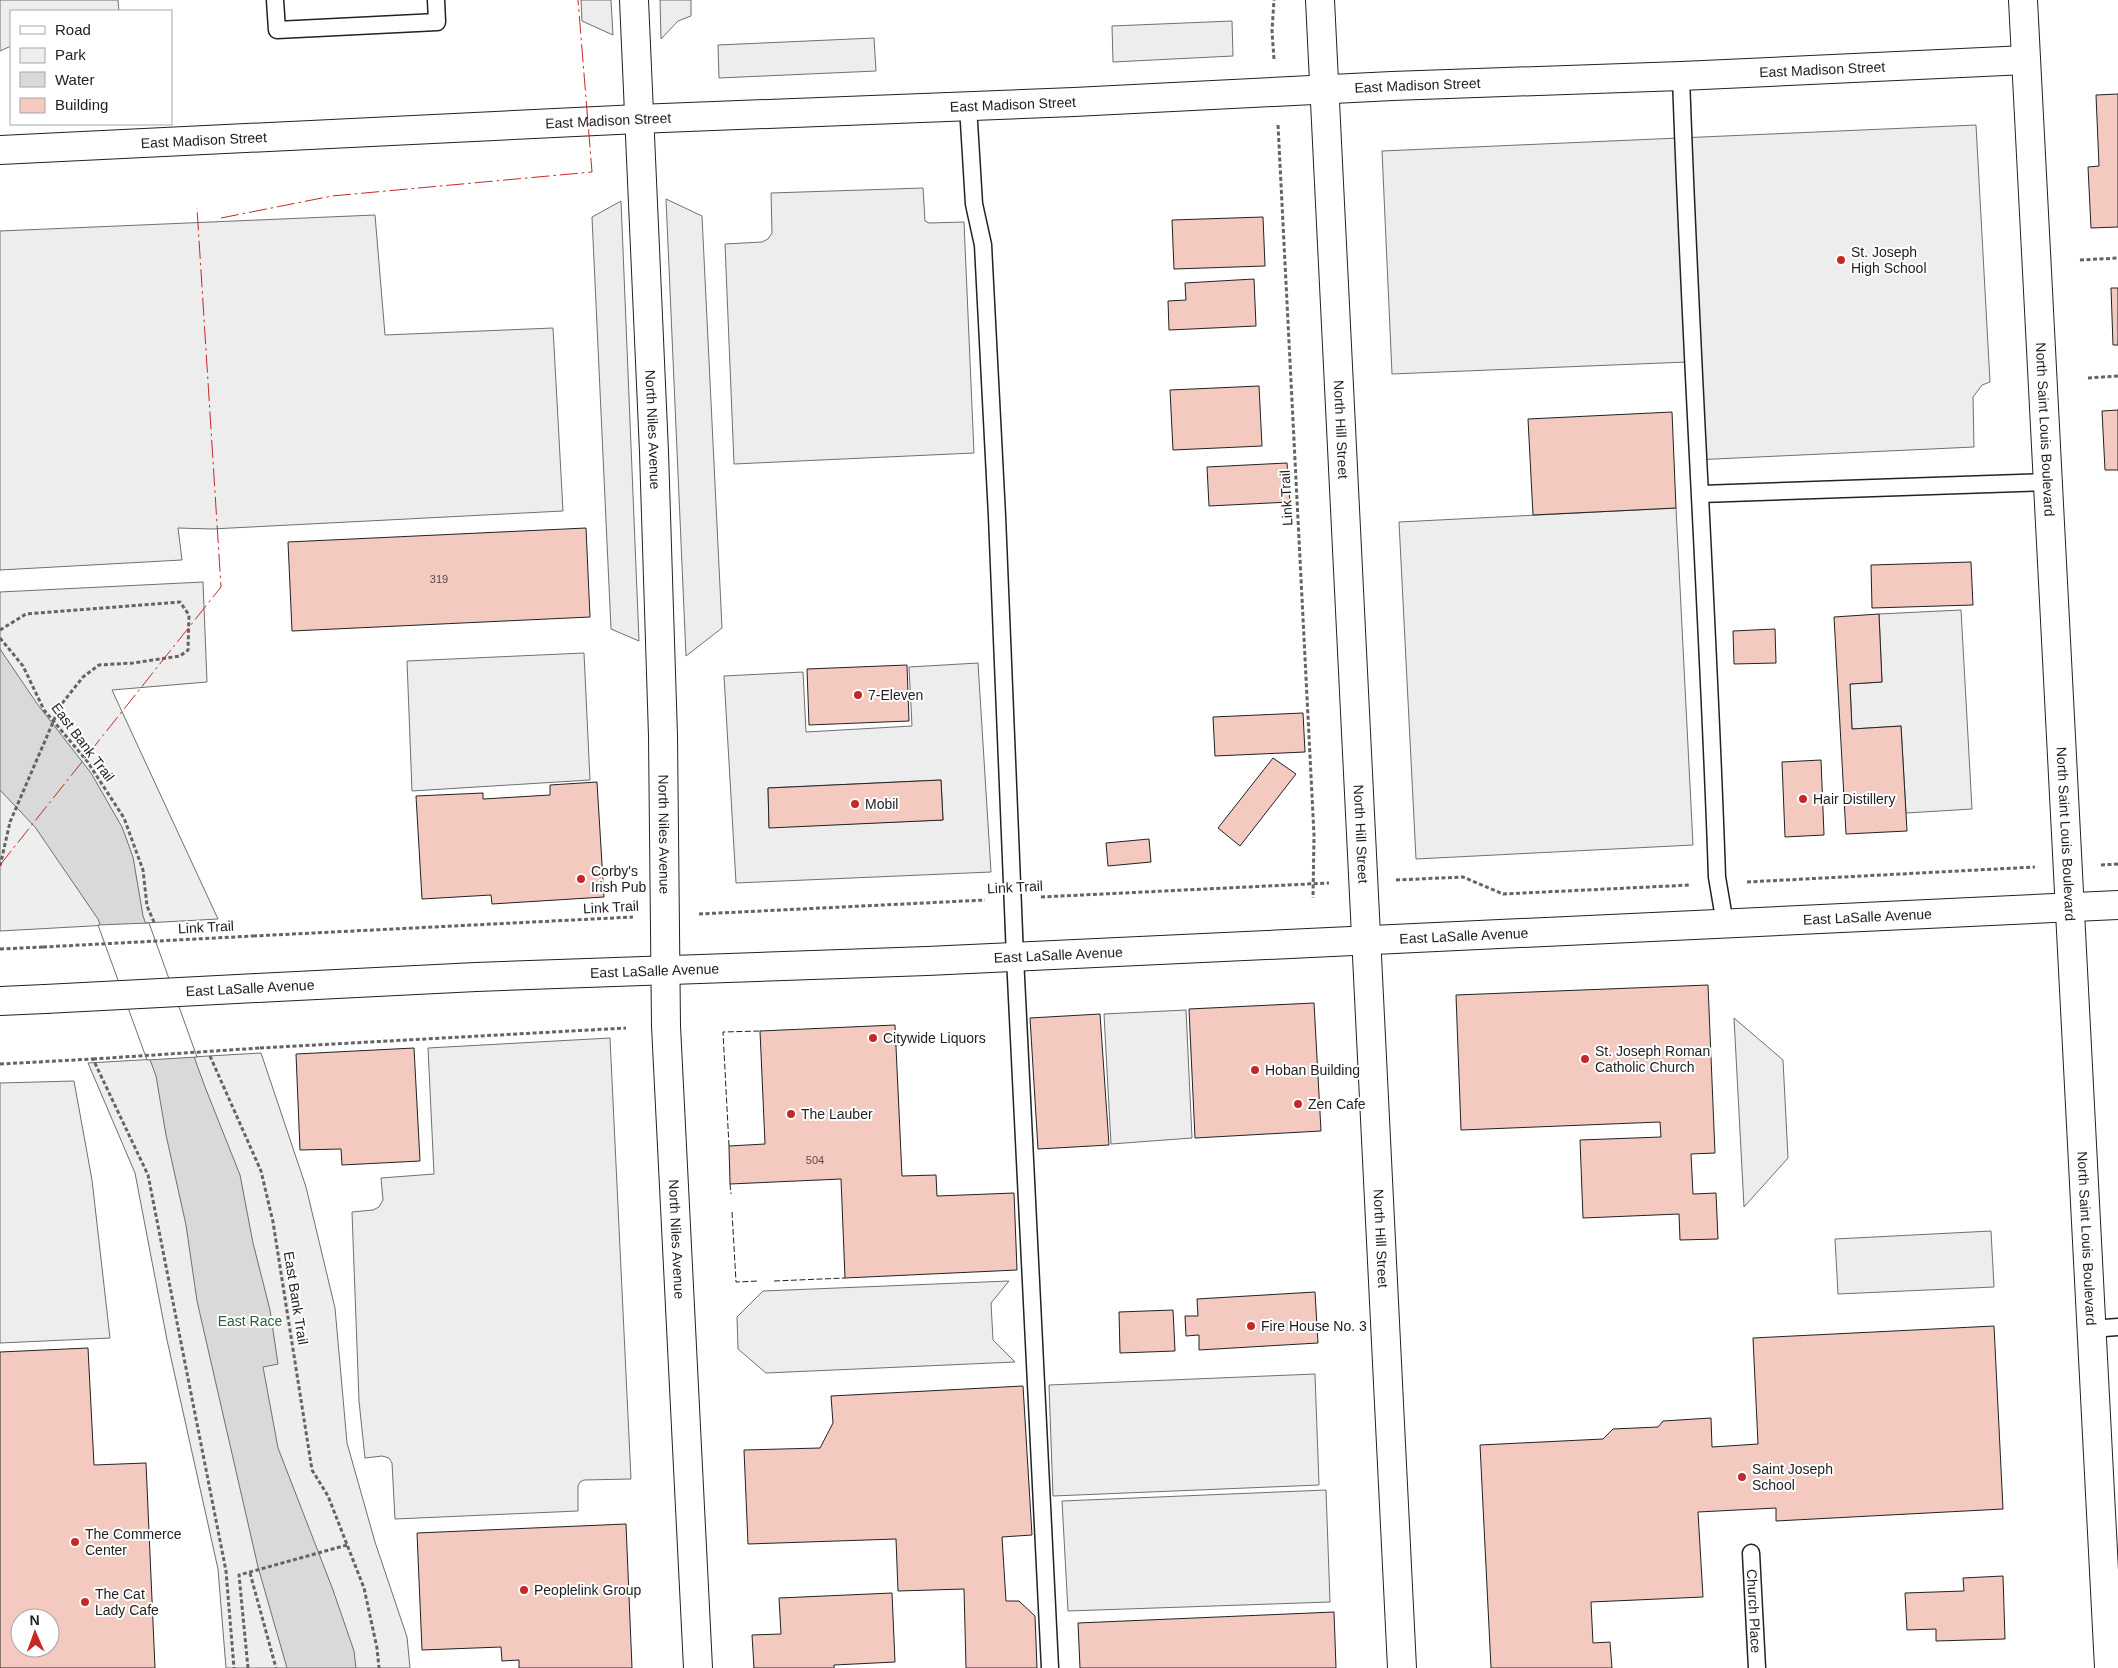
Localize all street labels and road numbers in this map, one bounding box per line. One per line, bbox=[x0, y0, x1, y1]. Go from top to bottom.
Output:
street label: East Madison Street bbox=[1759, 59, 1886, 80]
street label: East Madison Street bbox=[1354, 75, 1481, 96]
street label: East Madison Street bbox=[950, 94, 1077, 115]
street label: East Madison Street bbox=[545, 110, 672, 131]
street label: East Madison Street bbox=[140, 129, 267, 151]
street label: North Saint Louis Boulevard bbox=[2033, 342, 2058, 517]
street label: North Niles Avenue bbox=[642, 369, 663, 490]
street label: North Hill Street bbox=[1331, 380, 1352, 479]
street label: Link Trail bbox=[1277, 470, 1295, 526]
street label: East Bank Trail bbox=[48, 700, 118, 784]
street label: North Saint Louis Boulevard bbox=[2054, 746, 2078, 921]
street label: North Niles Avenue bbox=[655, 774, 673, 895]
street label: North Hill Street bbox=[1351, 784, 1371, 884]
street label: Link Trail bbox=[987, 878, 1043, 896]
street label: Link Trail bbox=[583, 898, 639, 916]
street label: East LaSalle Avenue bbox=[1803, 906, 1932, 928]
street label: Link Trail bbox=[178, 918, 234, 936]
street label: East LaSalle Avenue bbox=[1399, 925, 1529, 947]
street label: East LaSalle Avenue bbox=[993, 944, 1123, 966]
street label: East LaSalle Avenue bbox=[590, 960, 720, 981]
street label: East LaSalle Avenue bbox=[185, 977, 315, 999]
street label: North Saint Louis Boulevard bbox=[2074, 1151, 2099, 1326]
street label: North Niles Avenue bbox=[666, 1179, 688, 1300]
street label: North Hill Street bbox=[1370, 1189, 1391, 1288]
street label: East Bank Trail bbox=[281, 1250, 311, 1346]
street label: Church Place bbox=[1744, 1568, 1764, 1654]

